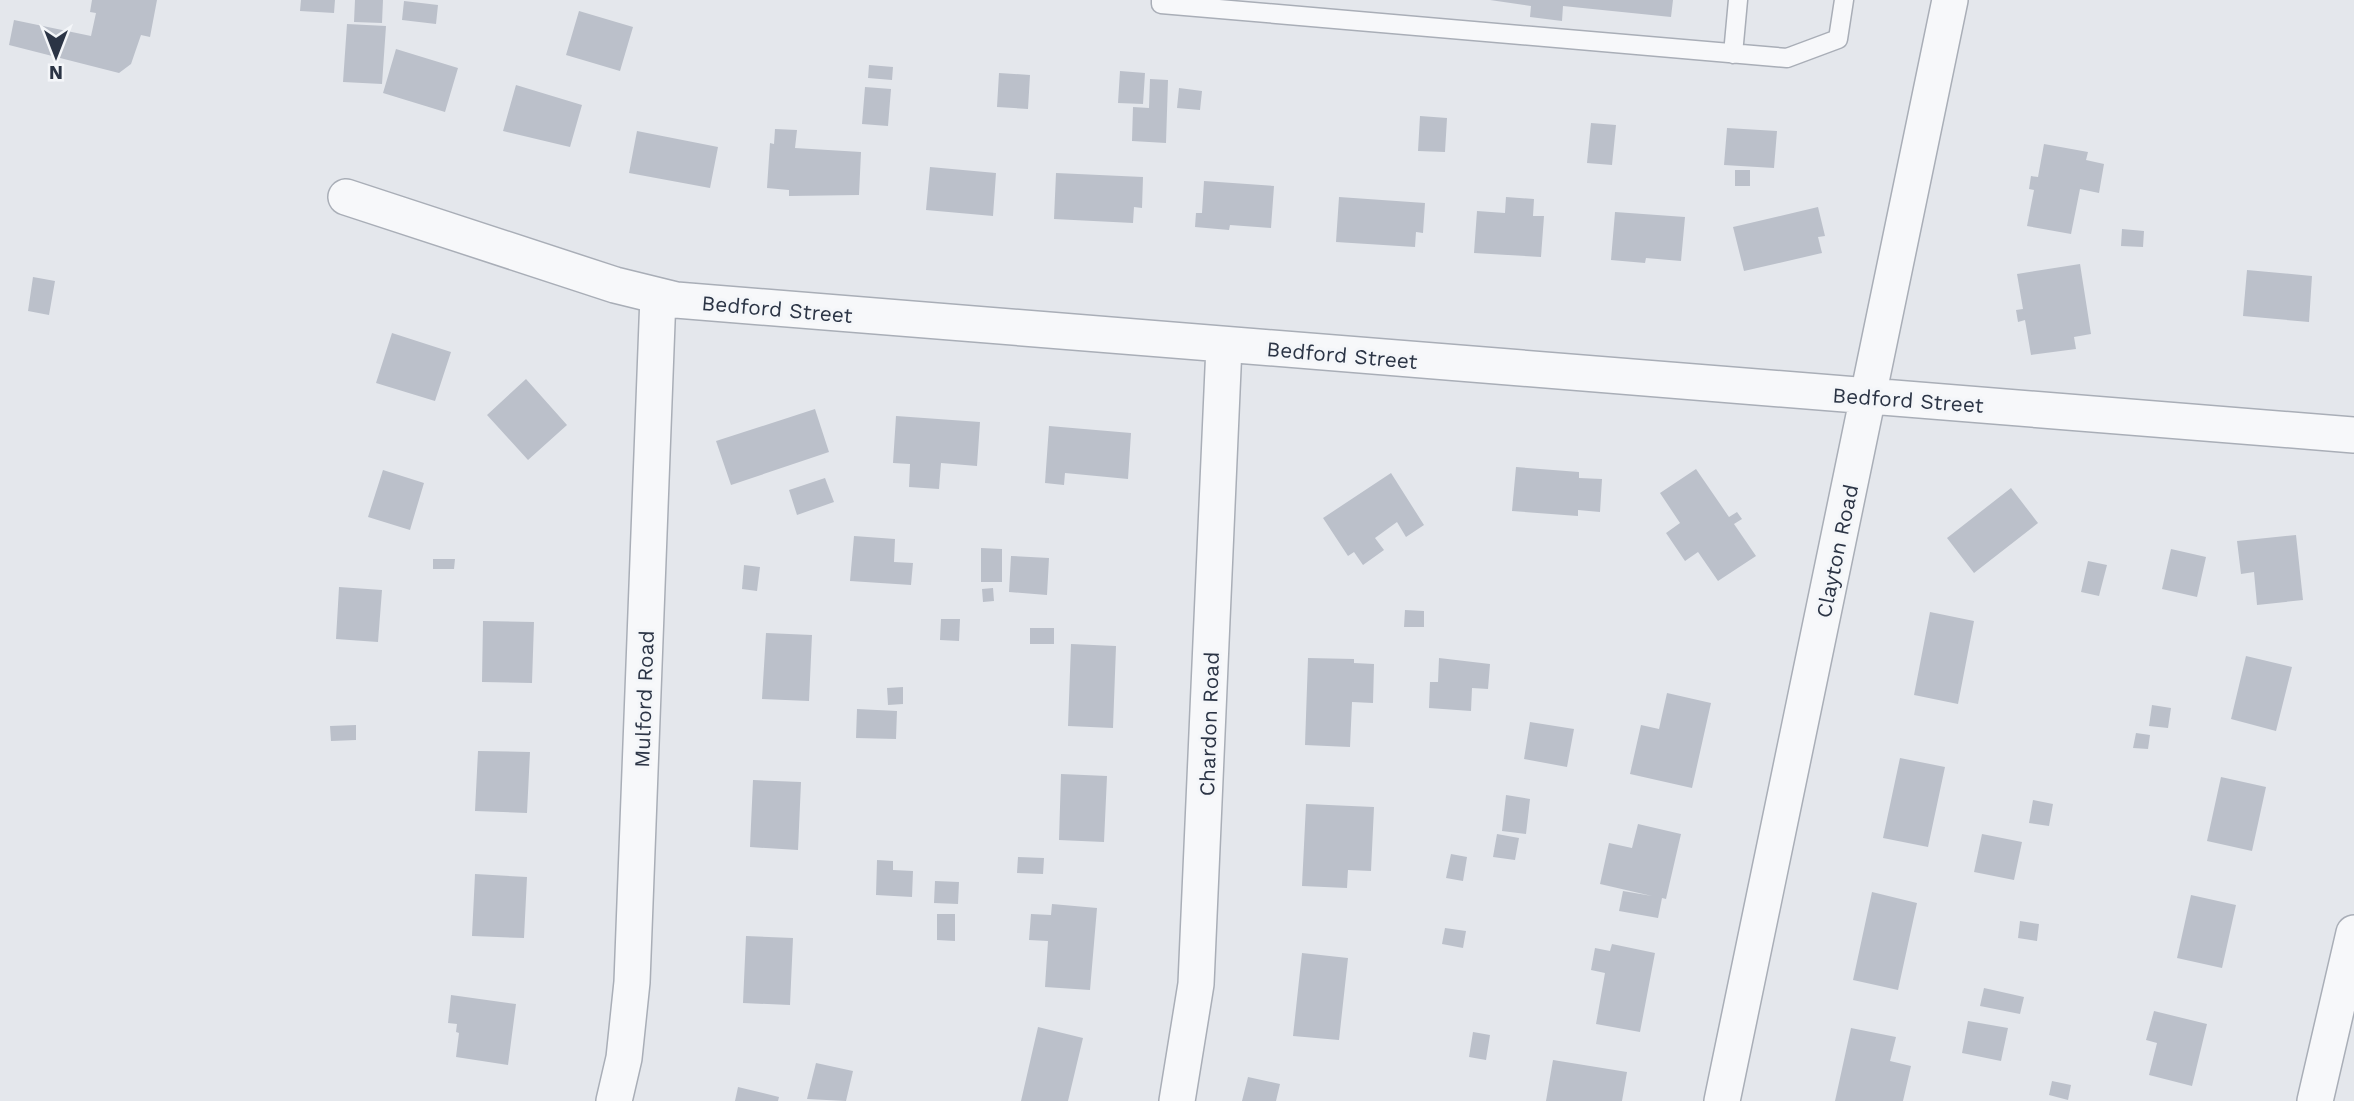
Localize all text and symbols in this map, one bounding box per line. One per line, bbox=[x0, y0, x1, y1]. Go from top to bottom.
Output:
north arrow bbox=[21, 21, 91, 91]
text: N bbox=[49, 61, 63, 84]
street label: Bedford Street bbox=[701, 290, 854, 328]
street label: Bedford Street bbox=[1266, 336, 1419, 374]
street label: Bedford Street bbox=[1832, 382, 1985, 418]
street label: Clayton Road bbox=[1811, 482, 1863, 620]
street label: Mulford Road bbox=[629, 630, 659, 768]
street label: Chardon Road bbox=[1194, 651, 1224, 797]

